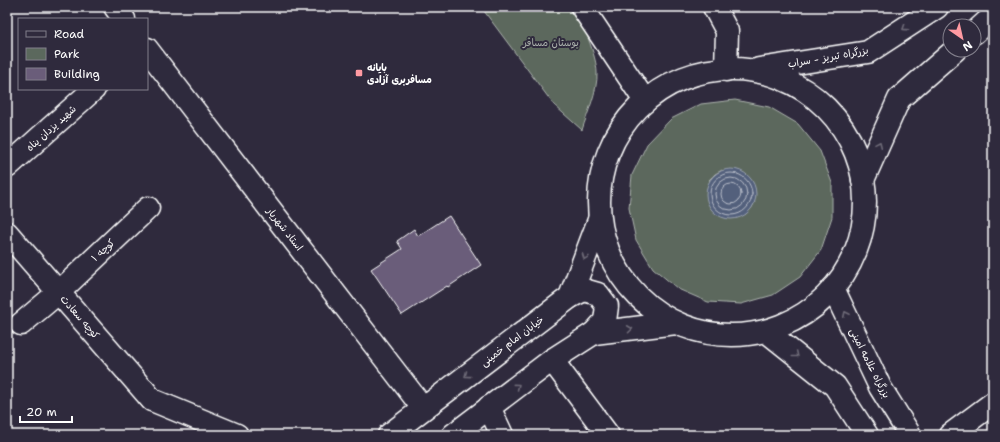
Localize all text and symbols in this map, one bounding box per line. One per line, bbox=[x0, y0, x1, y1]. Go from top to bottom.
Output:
legend bbox=[18, 18, 148, 90]
north arrow bbox=[942, 18, 982, 58]
one-way arrow bbox=[902, 23, 909, 31]
text: Road bbox=[54, 26, 85, 42]
park label: بوستان مسافر bbox=[522, 36, 579, 49]
text: N bbox=[959, 37, 975, 55]
street label: بزرگراه تبریز - سراب bbox=[787, 43, 869, 70]
text: Park bbox=[54, 46, 80, 62]
place label: پایانه مسافربری آزادی bbox=[367, 61, 432, 86]
text: Building bbox=[54, 66, 100, 82]
marker: پایانه مسافربری آزادی bbox=[354, 68, 364, 78]
street label: شهید یزدان پناه bbox=[23, 102, 79, 154]
one-way arrow bbox=[874, 141, 882, 149]
street label: استاد شهریار bbox=[263, 204, 306, 253]
street label: کوچه ۱ bbox=[89, 236, 117, 264]
one-way arrow bbox=[582, 253, 590, 260]
street label: کوچه سعادت bbox=[58, 293, 102, 341]
one-way arrow bbox=[843, 311, 851, 319]
street label: خیابان امام خمینی bbox=[478, 313, 547, 370]
one-way arrow bbox=[627, 325, 633, 334]
street label: بزرگراه علامه امینی bbox=[846, 326, 893, 401]
one-way arrow bbox=[792, 350, 799, 357]
one-way arrow bbox=[465, 370, 472, 377]
one-way arrow bbox=[513, 384, 520, 391]
scale bar bbox=[20, 398, 72, 424]
text: 20 m bbox=[26, 404, 57, 420]

